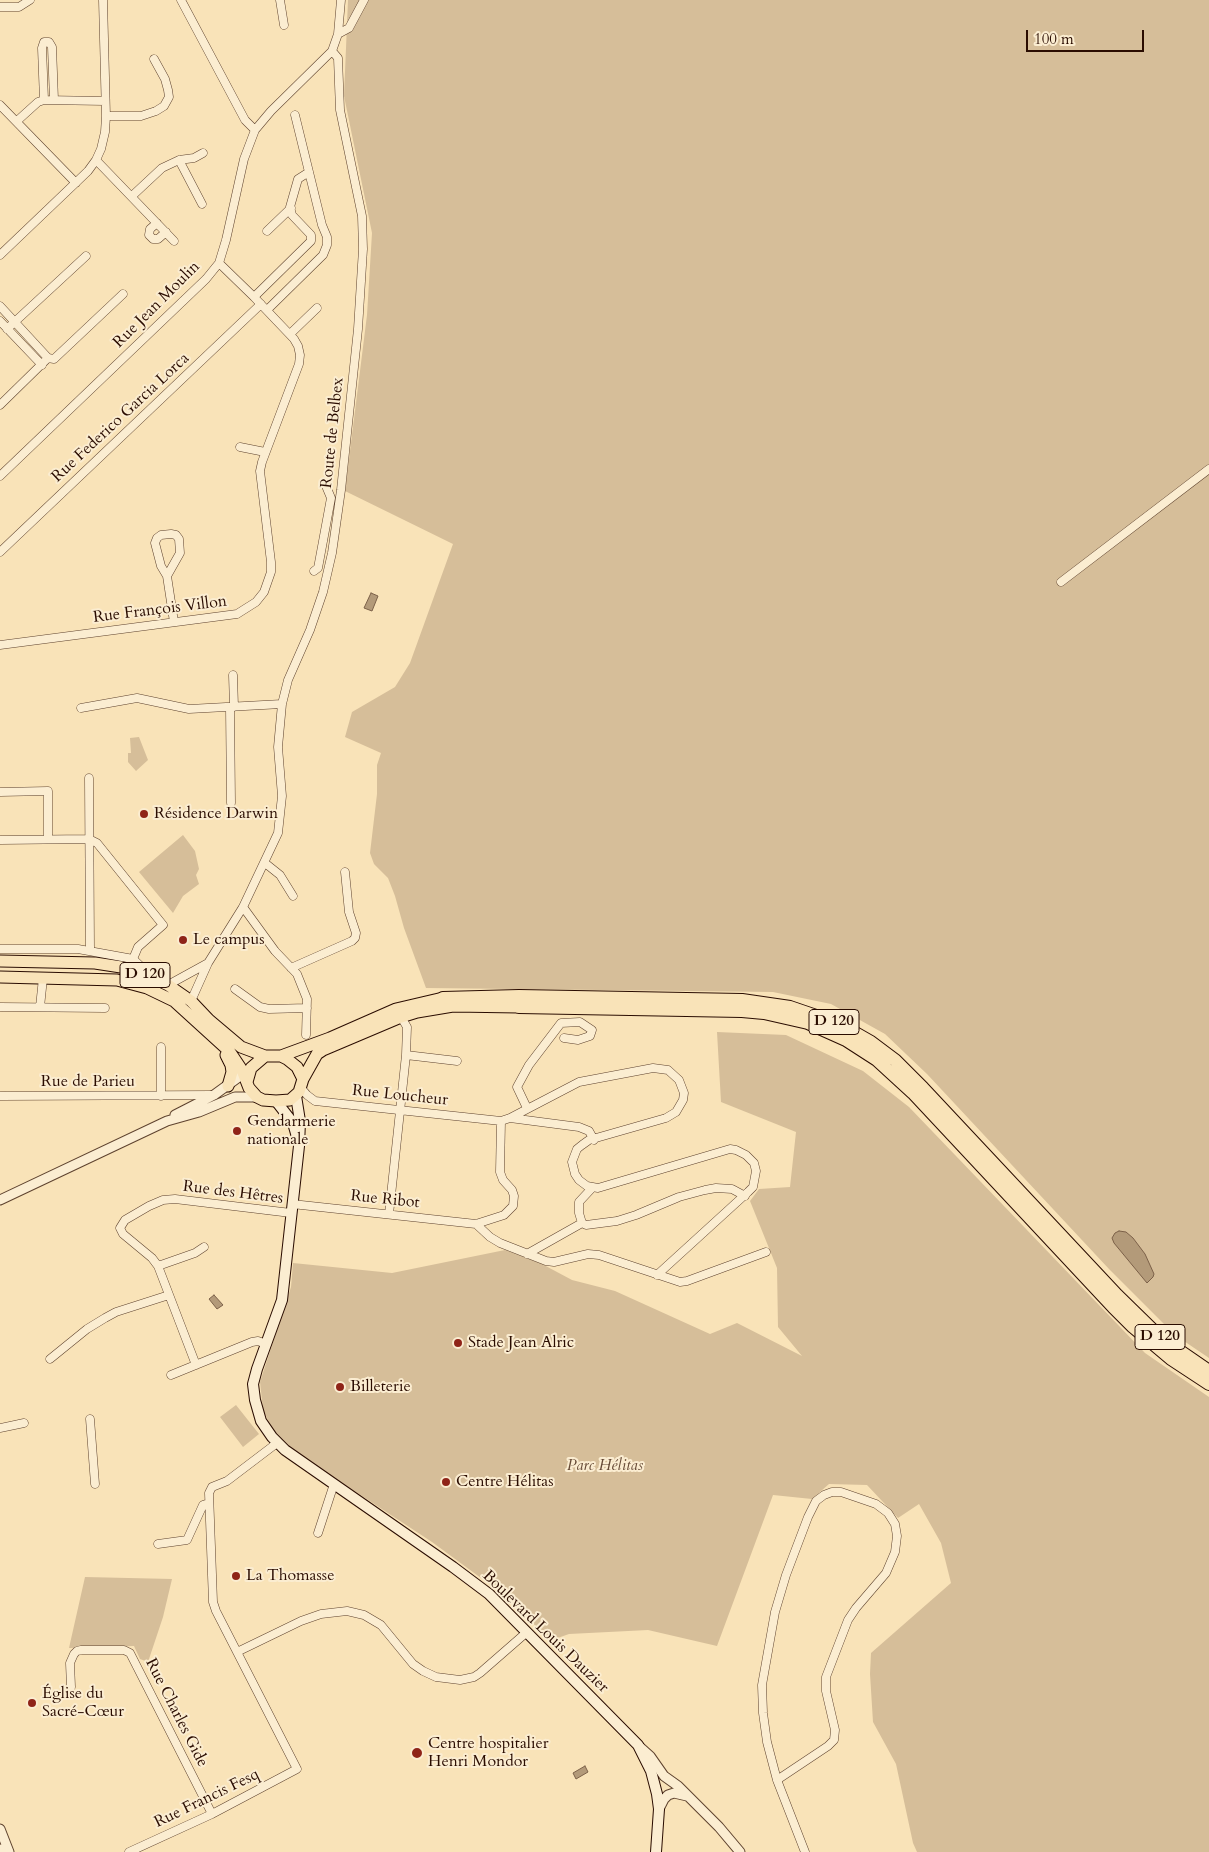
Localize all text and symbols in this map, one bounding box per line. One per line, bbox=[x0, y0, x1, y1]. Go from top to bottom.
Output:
scale bar bbox=[1029, 20, 1146, 52]
text: 100 m bbox=[1034, 29, 1074, 49]
street label: Rue Jean Moulin bbox=[110, 258, 204, 352]
street label: Rue Federico Garcia Lorca bbox=[48, 349, 194, 487]
street label: Route de Belbex bbox=[318, 377, 348, 489]
street label: Rue François Villon bbox=[92, 592, 228, 628]
place label: Résidence Darwin bbox=[154, 804, 278, 824]
marker: Résidence Darwin bbox=[138, 808, 150, 820]
place label: Le campus bbox=[193, 930, 265, 950]
marker: Le campus bbox=[177, 934, 189, 946]
road number: D 120 bbox=[120, 962, 170, 988]
road number: D 120 bbox=[809, 1010, 859, 1034]
street label: Rue de Parieu bbox=[41, 1072, 135, 1092]
street label: Rue Loucheur bbox=[351, 1081, 449, 1111]
place label: Gendarmerie nationale bbox=[247, 1112, 336, 1150]
marker: Gendarmerie nationale bbox=[231, 1125, 243, 1137]
street label: Rue des Hêtres bbox=[182, 1177, 284, 1209]
street label: Rue Ribot bbox=[350, 1187, 420, 1213]
road number: D 120 bbox=[1135, 1324, 1185, 1350]
place label: Stade Jean Alric bbox=[468, 1333, 574, 1353]
marker: Stade Jean Alric bbox=[452, 1337, 464, 1349]
place label: Billeterie bbox=[350, 1377, 411, 1397]
marker: Billeterie bbox=[334, 1381, 346, 1393]
park label: Parc Hélitas bbox=[567, 1456, 643, 1476]
place label: Centre Hélitas bbox=[456, 1472, 554, 1492]
marker: Centre Hélitas bbox=[440, 1476, 452, 1488]
place label: La Thomasse bbox=[246, 1566, 334, 1586]
street label: Boulevard Louis Dauzier bbox=[478, 1567, 612, 1697]
marker: La Thomasse bbox=[230, 1570, 242, 1582]
street label: Rue Charles Gide bbox=[140, 1656, 212, 1770]
place label: Église du Sacré-Cœur bbox=[42, 1684, 124, 1722]
marker: Église du Sacré-Cœur bbox=[26, 1697, 38, 1709]
place label: Centre hospitalier Henri Mondor bbox=[428, 1734, 548, 1772]
marker: Centre hospitalier Henri Mondor bbox=[410, 1746, 424, 1760]
street label: Rue Francis Fesq bbox=[152, 1765, 262, 1833]

